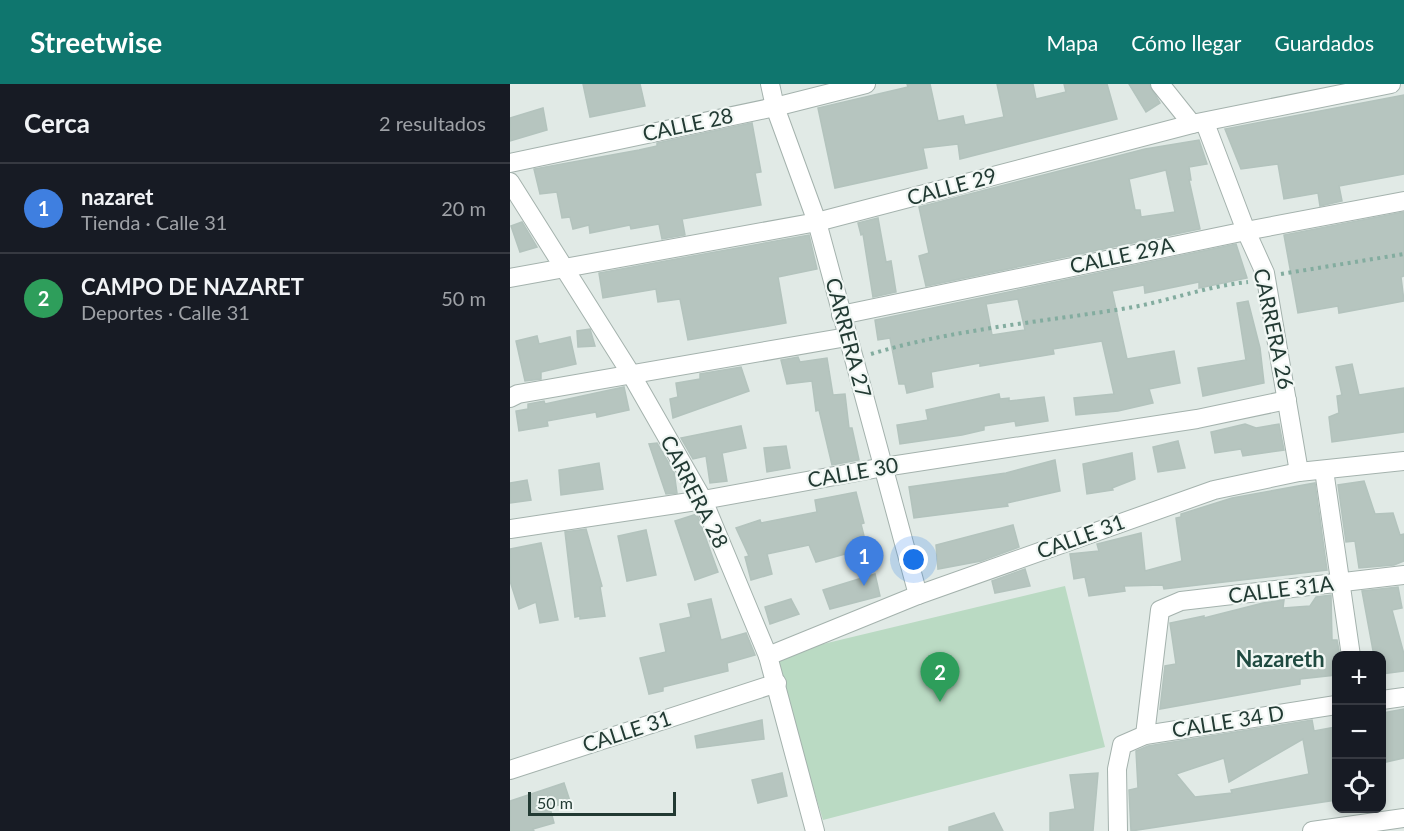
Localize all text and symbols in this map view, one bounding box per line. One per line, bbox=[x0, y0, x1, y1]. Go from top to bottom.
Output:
text: Streetwise bbox=[30, 25, 162, 59]
text: Mapa bbox=[1046, 30, 1098, 55]
text: Cómo llegar bbox=[1131, 30, 1242, 55]
text: Guardados bbox=[1275, 30, 1374, 55]
street label: CALLE 28 bbox=[640, 102, 735, 145]
text: Cerca bbox=[24, 107, 90, 139]
text: 2 resultados bbox=[379, 111, 486, 135]
street label: CALLE 29 bbox=[904, 162, 999, 209]
text: nazaret bbox=[81, 183, 154, 210]
text: 1 bbox=[38, 196, 49, 220]
text: 20 m bbox=[441, 196, 486, 220]
text: Tienda · Calle 31 bbox=[81, 210, 227, 234]
street label: CALLE 29A bbox=[1067, 231, 1177, 278]
street label: CARRERA 26 bbox=[1249, 266, 1299, 391]
text: CAMPO DE NAZARET bbox=[81, 273, 304, 300]
street label: CARRERA 27 bbox=[821, 275, 877, 400]
text: 2 bbox=[38, 286, 49, 310]
text: 50 m bbox=[441, 286, 486, 310]
text: Deportes · Calle 31 bbox=[81, 300, 250, 324]
street label: CARRERA 28 bbox=[656, 431, 734, 552]
street label: CALLE 30 bbox=[805, 451, 900, 492]
street label: CALLE 31 bbox=[1033, 508, 1128, 563]
pin: 1 bbox=[844, 536, 884, 586]
your location bbox=[899, 545, 928, 574]
street label: CALLE 31A bbox=[1227, 570, 1336, 607]
district label: Nazareth bbox=[1235, 645, 1325, 672]
map controls bbox=[1332, 651, 1386, 813]
button: + bbox=[1332, 651, 1386, 705]
pin: 2 bbox=[920, 652, 960, 702]
street label: CALLE 34 D bbox=[1170, 699, 1286, 742]
street label: CALLE 31 bbox=[579, 705, 674, 757]
button: − bbox=[1332, 705, 1386, 759]
button: locate bbox=[1332, 759, 1386, 813]
scale bar bbox=[528, 789, 676, 816]
text: 50 m bbox=[537, 793, 573, 812]

